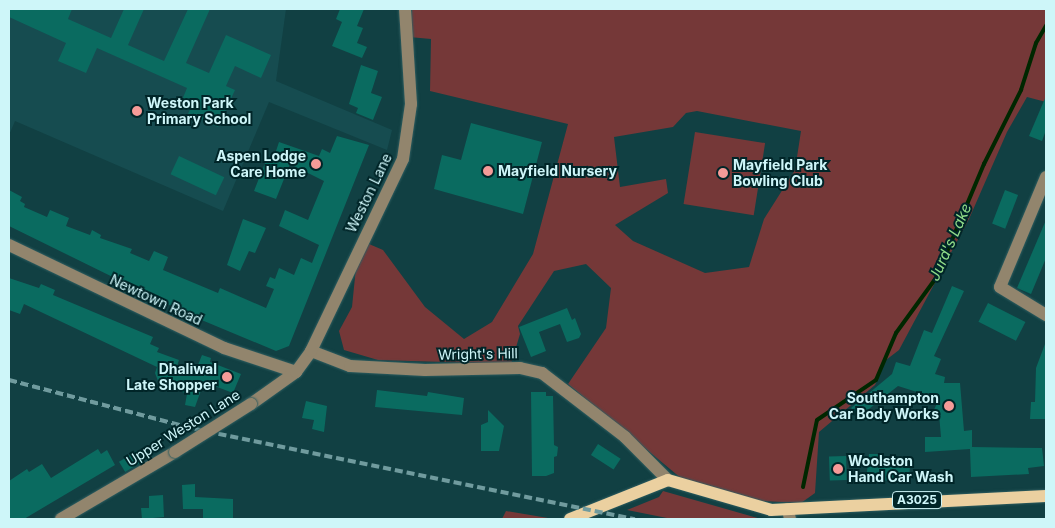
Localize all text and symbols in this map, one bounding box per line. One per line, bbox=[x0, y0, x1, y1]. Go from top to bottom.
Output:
place label: Weston Park Primary School bbox=[147, 95, 251, 128]
marker: Weston Park Primary School bbox=[131, 105, 143, 117]
place label: Aspen Lodge Care Home bbox=[216, 148, 306, 180]
street label: Weston Lane bbox=[343, 151, 395, 235]
place label: Mayfield Park Bowling Club bbox=[733, 157, 827, 190]
marker: Aspen Lodge Care Home bbox=[310, 158, 322, 170]
place label: Mayfield Nursery bbox=[498, 163, 617, 179]
marker: Mayfield Nursery bbox=[482, 165, 494, 177]
marker: Mayfield Park Bowling Club bbox=[717, 167, 729, 179]
water label: Jurd's Lake bbox=[925, 200, 975, 284]
street label: Newtown Road bbox=[107, 271, 205, 329]
street label: Wright's Hill bbox=[438, 345, 518, 363]
place label: Dhaliwal Late Shopper bbox=[126, 361, 217, 394]
marker: Dhaliwal Late Shopper bbox=[221, 371, 233, 383]
street label: Upper Weston Lane bbox=[123, 386, 243, 470]
place label: Southampton Car Body Works bbox=[829, 390, 939, 422]
marker: Southampton Car Body Works bbox=[943, 400, 955, 412]
place label: Woolston Hand Car Wash bbox=[848, 453, 953, 486]
marker: Woolston Hand Car Wash bbox=[832, 463, 844, 475]
road number: A3025 bbox=[891, 490, 943, 510]

